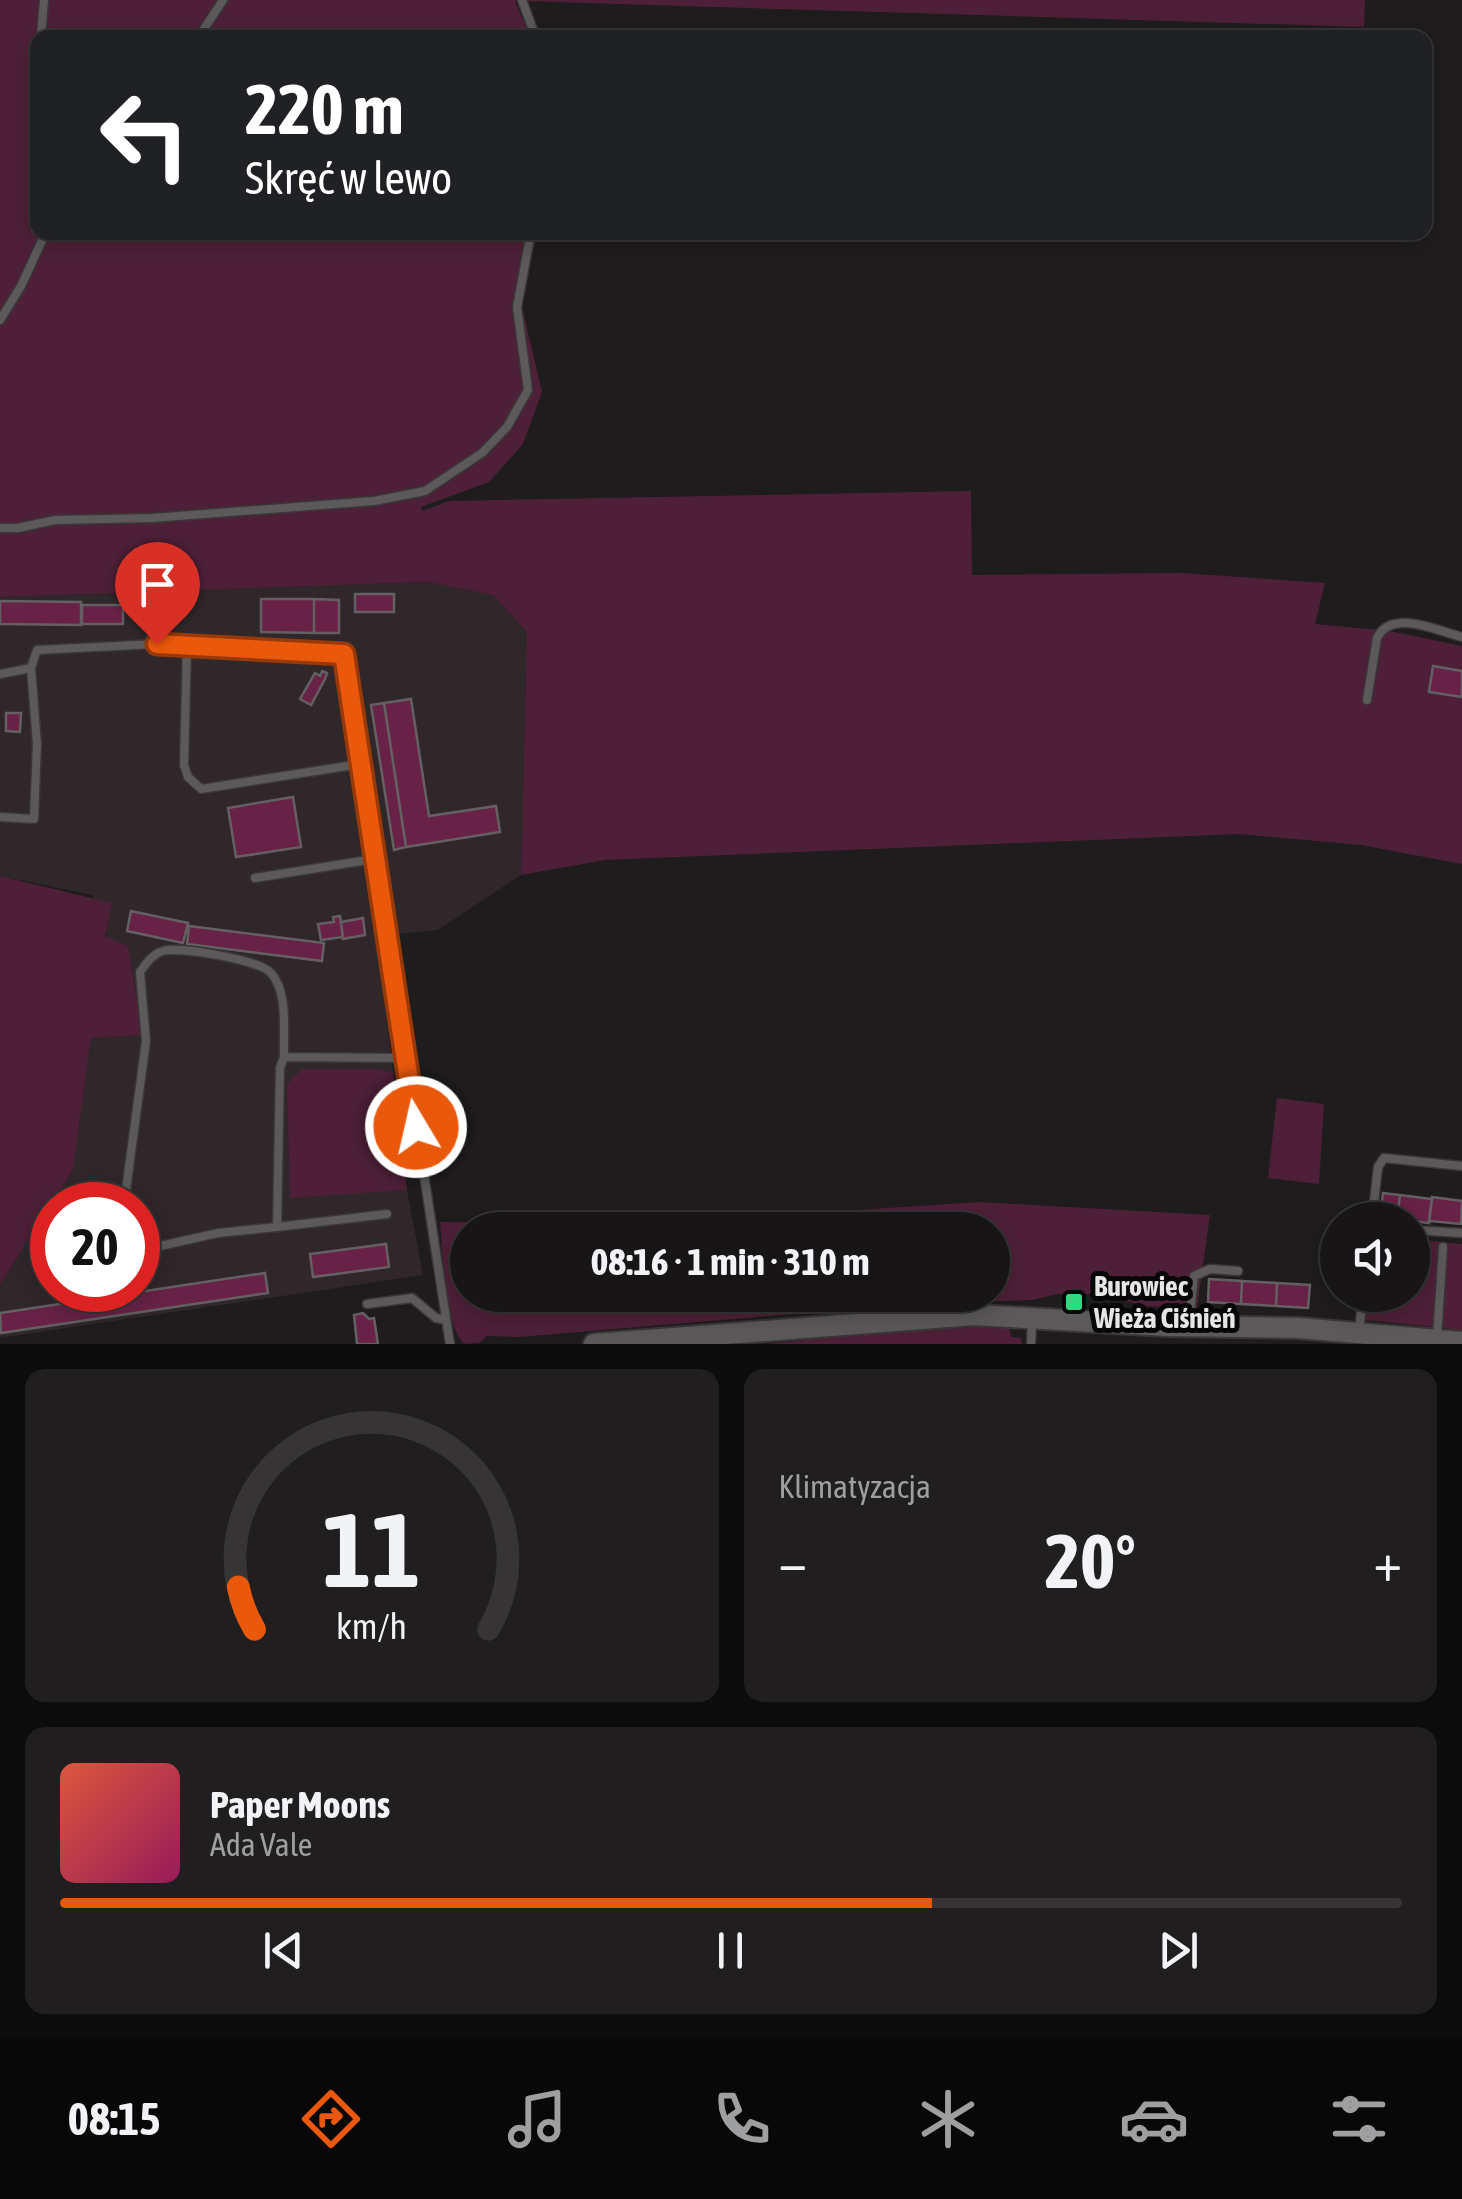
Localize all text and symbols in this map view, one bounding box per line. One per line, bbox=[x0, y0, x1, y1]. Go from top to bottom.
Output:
text: 220 m bbox=[245, 69, 404, 149]
icon: left bbox=[80, 70, 210, 200]
text: Skręć w lewo bbox=[245, 152, 452, 204]
pin bbox=[115, 542, 200, 645]
icon: arrive bbox=[130, 557, 185, 612]
position arrow bbox=[364, 1075, 468, 1179]
speed limit sign: 20 bbox=[30, 1182, 160, 1312]
map controls bbox=[1320, 1202, 1430, 1312]
button: sound bbox=[1320, 1202, 1430, 1312]
text: 08:16 · 1 min · 310 m bbox=[590, 1240, 870, 1283]
place label: Burowiec Wieża Ciśnień bbox=[1093, 1270, 1236, 1334]
marker: Burowiec Wieża Ciśnień bbox=[1063, 1291, 1085, 1313]
text: Klimatyzacja bbox=[779, 1468, 931, 1505]
text: 11 bbox=[323, 1490, 421, 1609]
text: 20° bbox=[1045, 1518, 1136, 1604]
text: − bbox=[779, 1530, 807, 1593]
text: + bbox=[1373, 1530, 1402, 1593]
text: km/h bbox=[336, 1606, 407, 1647]
text: Paper Moons bbox=[210, 1783, 390, 1826]
text: Ada Vale bbox=[210, 1826, 312, 1863]
icon: previous bbox=[256, 1923, 311, 1978]
icon: pause bbox=[703, 1923, 758, 1978]
icon: next bbox=[1151, 1923, 1206, 1978]
icon: directions bbox=[296, 2084, 366, 2154]
icon: music bbox=[502, 2084, 572, 2154]
icon: phone bbox=[707, 2084, 777, 2154]
icon: climate bbox=[913, 2084, 983, 2154]
icon: car bbox=[1119, 2084, 1189, 2154]
icon: filters bbox=[1324, 2084, 1394, 2154]
text: 08:15 bbox=[68, 2093, 160, 2145]

